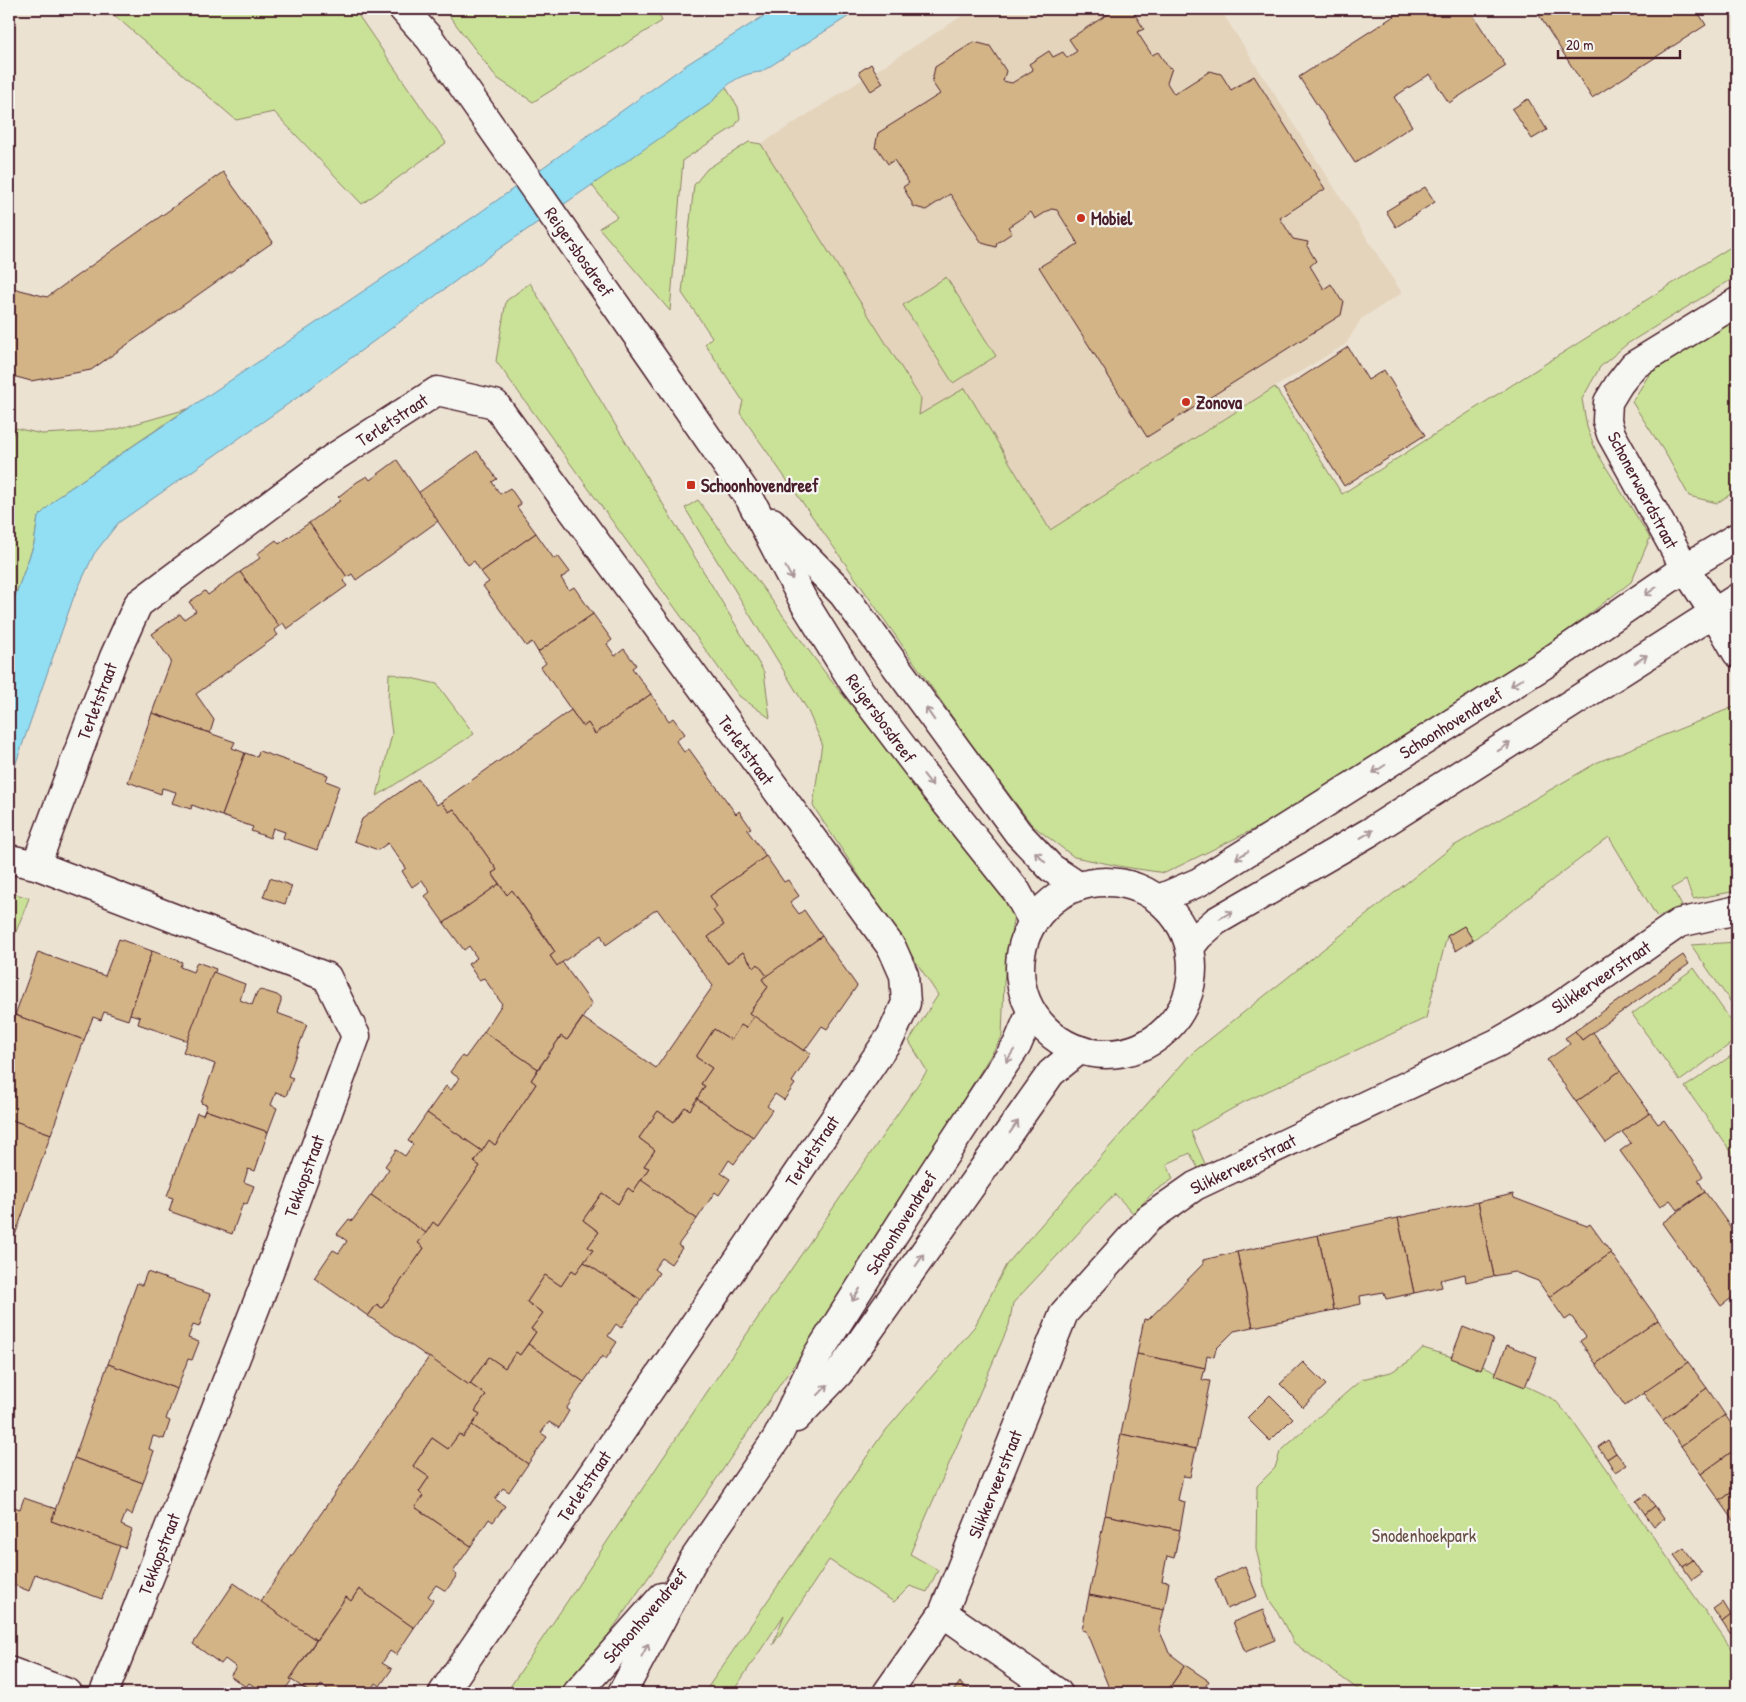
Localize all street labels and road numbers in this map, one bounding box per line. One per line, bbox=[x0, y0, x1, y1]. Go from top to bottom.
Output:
street label: Reigersbosdreef bbox=[539, 202, 620, 303]
street label: Terletstraat bbox=[351, 387, 433, 453]
street label: Schonerwoerdstraat bbox=[1602, 427, 1685, 554]
street label: Terletstraat bbox=[71, 658, 123, 743]
street label: Reigersbosdreef bbox=[840, 668, 922, 768]
street label: Schoonhovendreef bbox=[1395, 681, 1508, 765]
street label: Terletstraat bbox=[712, 710, 780, 791]
street label: Slikkerveerstraat bbox=[1546, 934, 1656, 1019]
street label: Terletstraat bbox=[779, 1110, 845, 1192]
street label: Slikkerveerstraat bbox=[1186, 1127, 1301, 1200]
street label: Tekkopstraat bbox=[278, 1131, 331, 1221]
street label: Schoonhovendreef bbox=[859, 1166, 943, 1279]
street label: Slikkerveerstraat bbox=[962, 1425, 1028, 1542]
street label: Terletstraat bbox=[551, 1445, 617, 1527]
street label: Tekkopstraat bbox=[132, 1509, 186, 1599]
street label: Schoonhovendreef bbox=[597, 1563, 693, 1669]

